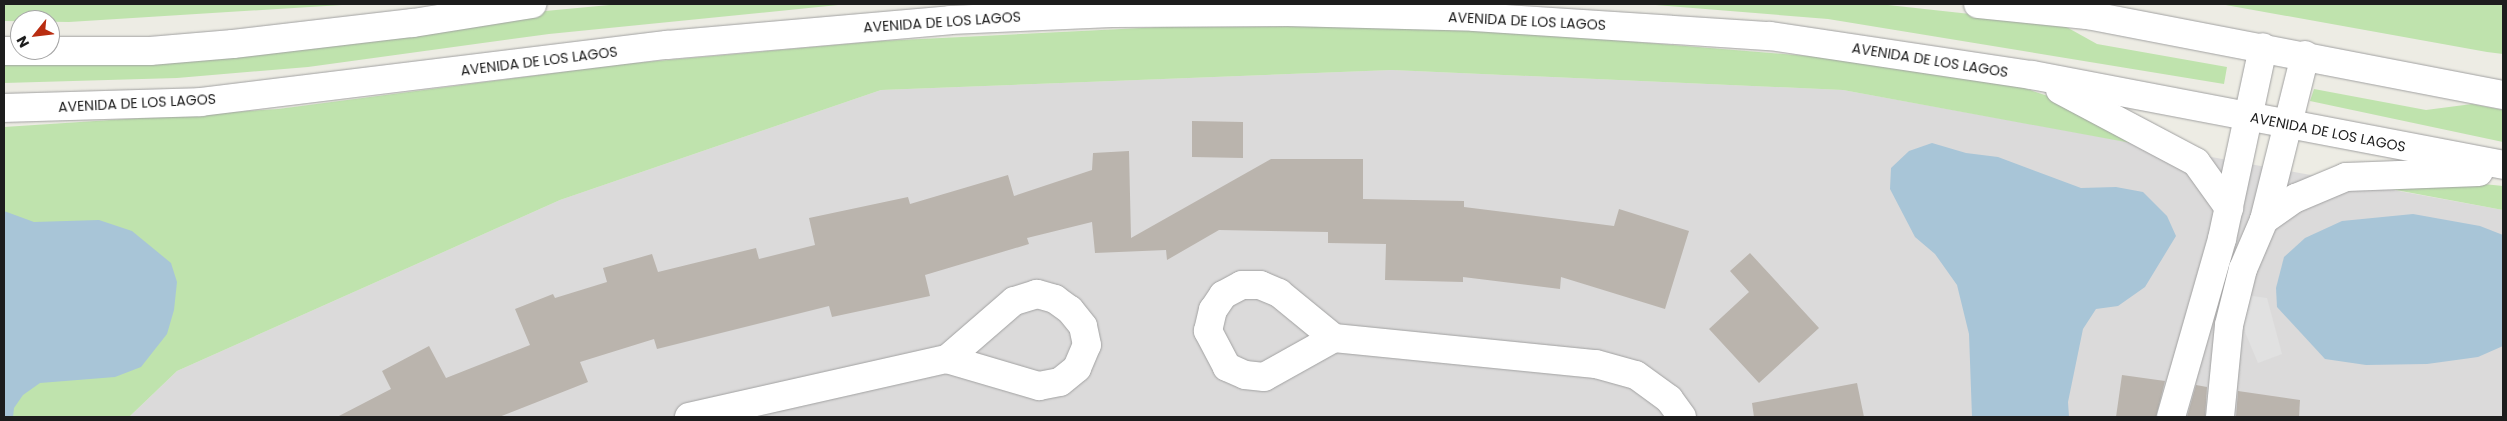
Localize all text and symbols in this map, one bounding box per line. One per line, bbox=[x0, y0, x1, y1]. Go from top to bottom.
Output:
street label: AVENIDA DE LOS LAGOS bbox=[863, 8, 1021, 36]
street label: AVENIDA DE LOS LAGOS bbox=[1448, 8, 1606, 34]
north arrow bbox=[10, 10, 60, 60]
text: N bbox=[11, 32, 34, 51]
street label: AVENIDA DE LOS LAGOS bbox=[1851, 39, 2009, 81]
street label: AVENIDA DE LOS LAGOS bbox=[460, 43, 618, 79]
street label: AVENIDA DE LOS LAGOS bbox=[58, 90, 216, 116]
street label: AVENIDA DE LOS LAGOS bbox=[2249, 109, 2407, 155]

